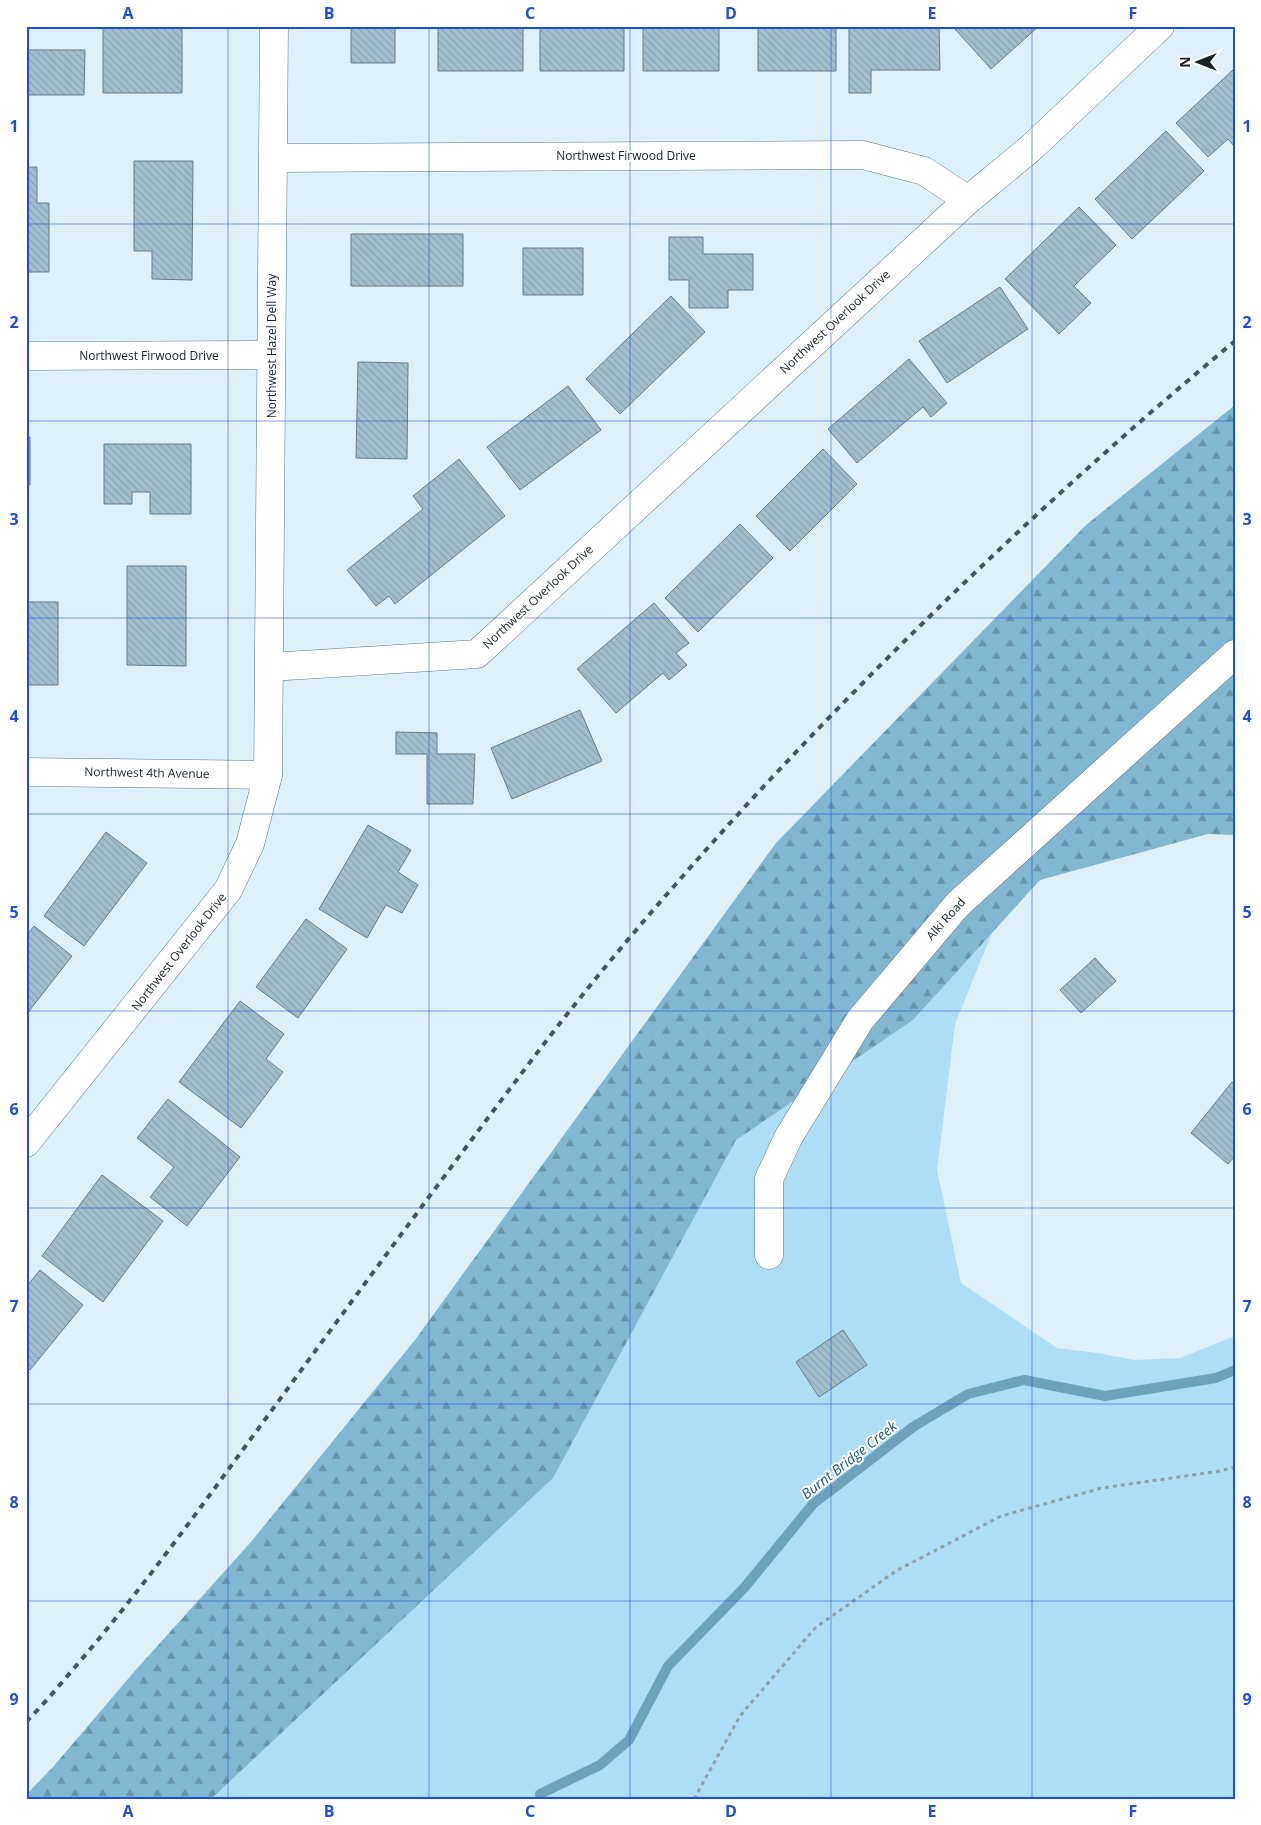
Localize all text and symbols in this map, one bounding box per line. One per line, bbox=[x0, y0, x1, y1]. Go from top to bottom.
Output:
text: A bbox=[122, 2, 134, 24]
text: B bbox=[324, 2, 334, 24]
text: C bbox=[525, 2, 535, 24]
text: D bbox=[725, 2, 737, 24]
text: E bbox=[928, 2, 937, 24]
text: F bbox=[1129, 2, 1137, 24]
north arrow bbox=[1174, 38, 1224, 88]
text: N bbox=[1175, 56, 1194, 68]
text: 1 bbox=[9, 115, 19, 137]
text: 1 bbox=[1242, 115, 1252, 137]
street label: Northwest Firwood Drive bbox=[556, 147, 696, 164]
street label: Northwest Overlook Drive bbox=[776, 266, 894, 377]
street label: Northwest Hazel Dell Way bbox=[263, 273, 280, 418]
text: 2 bbox=[9, 311, 19, 333]
text: 2 bbox=[1242, 311, 1252, 333]
street label: Northwest Firwood Drive bbox=[79, 347, 219, 364]
text: 3 bbox=[9, 508, 19, 530]
text: 3 bbox=[1242, 508, 1252, 530]
street label: Northwest Overlook Drive bbox=[479, 541, 597, 652]
text: 4 bbox=[9, 705, 19, 727]
text: 4 bbox=[1242, 705, 1252, 727]
street label: Northwest 4th Avenue bbox=[84, 763, 210, 782]
street label: Northwest Overlook Drive bbox=[127, 889, 230, 1014]
street label: Alki Road bbox=[922, 894, 969, 944]
text: 5 bbox=[9, 901, 19, 923]
text: 5 bbox=[1242, 901, 1252, 923]
text: 6 bbox=[9, 1098, 19, 1120]
text: 6 bbox=[1242, 1098, 1252, 1120]
text: 7 bbox=[9, 1295, 19, 1317]
text: 7 bbox=[1242, 1295, 1252, 1317]
water label: Burnt Bridge Creek bbox=[797, 1416, 901, 1503]
text: 8 bbox=[9, 1491, 19, 1513]
text: 8 bbox=[1242, 1491, 1252, 1513]
text: 9 bbox=[9, 1688, 19, 1710]
text: 9 bbox=[1242, 1688, 1252, 1710]
text: A bbox=[122, 1800, 134, 1822]
text: B bbox=[324, 1800, 334, 1822]
text: C bbox=[525, 1800, 535, 1822]
text: D bbox=[725, 1800, 737, 1822]
text: E bbox=[928, 1800, 937, 1822]
text: F bbox=[1129, 1800, 1137, 1822]

